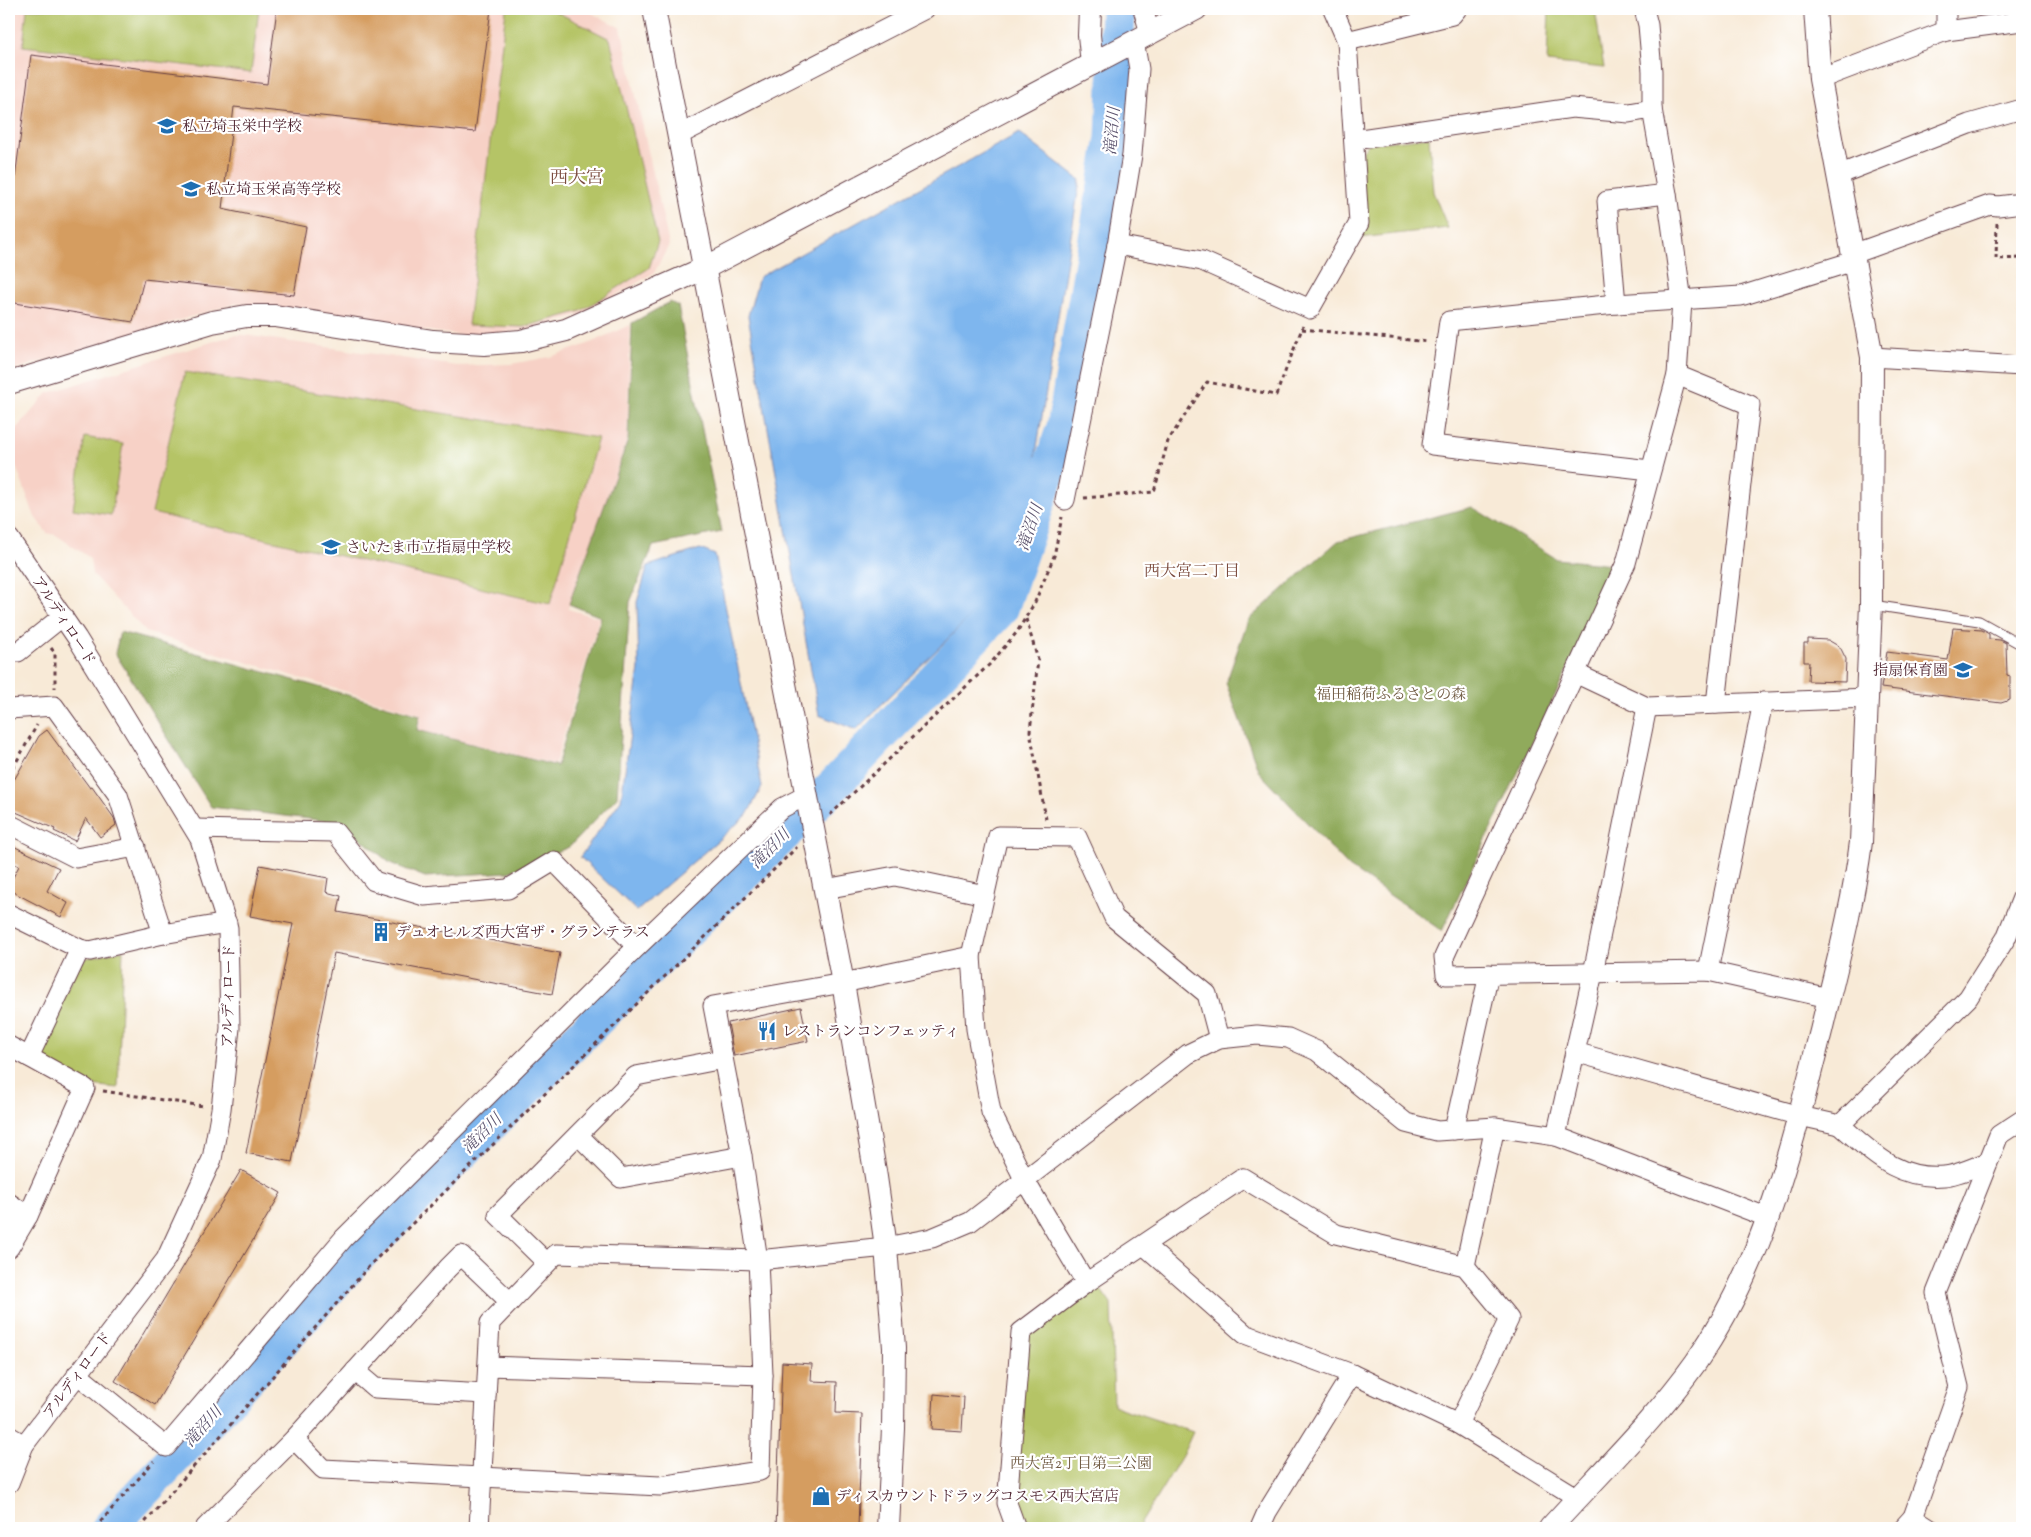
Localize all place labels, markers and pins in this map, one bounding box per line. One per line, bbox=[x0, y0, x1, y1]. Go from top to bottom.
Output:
school or university icon: 私立埼玉栄中学校 bbox=[156, 115, 178, 137]
place label: 私立埼玉栄中学校 bbox=[182, 117, 302, 138]
school or university icon: 私立埼玉栄高等学校 bbox=[180, 178, 202, 200]
place label: 私立埼玉栄高等学校 bbox=[206, 180, 341, 201]
school or university icon: さいたま市立指扇中学校 bbox=[320, 536, 342, 558]
place label: さいたま市立指扇中学校 bbox=[346, 538, 511, 559]
school or university icon: 指扇保育園 bbox=[1952, 659, 1974, 681]
place label: 指扇保育園 bbox=[1873, 661, 1948, 682]
building icon: デュオヒルズ西大宮ザ・グランテラス bbox=[370, 921, 392, 943]
place label: デュオヒルズ西大宮ザ・グランテラス bbox=[396, 923, 650, 944]
restaurant icon: レストランコンフェッティ bbox=[756, 1020, 778, 1042]
place label: レストランコンフェッティ bbox=[782, 1022, 960, 1043]
shop icon: ディスカウントドラッグコスモス西大宮店 bbox=[810, 1485, 832, 1507]
place label: ディスカウントドラッグコスモス西大宮店 bbox=[836, 1487, 1119, 1508]

